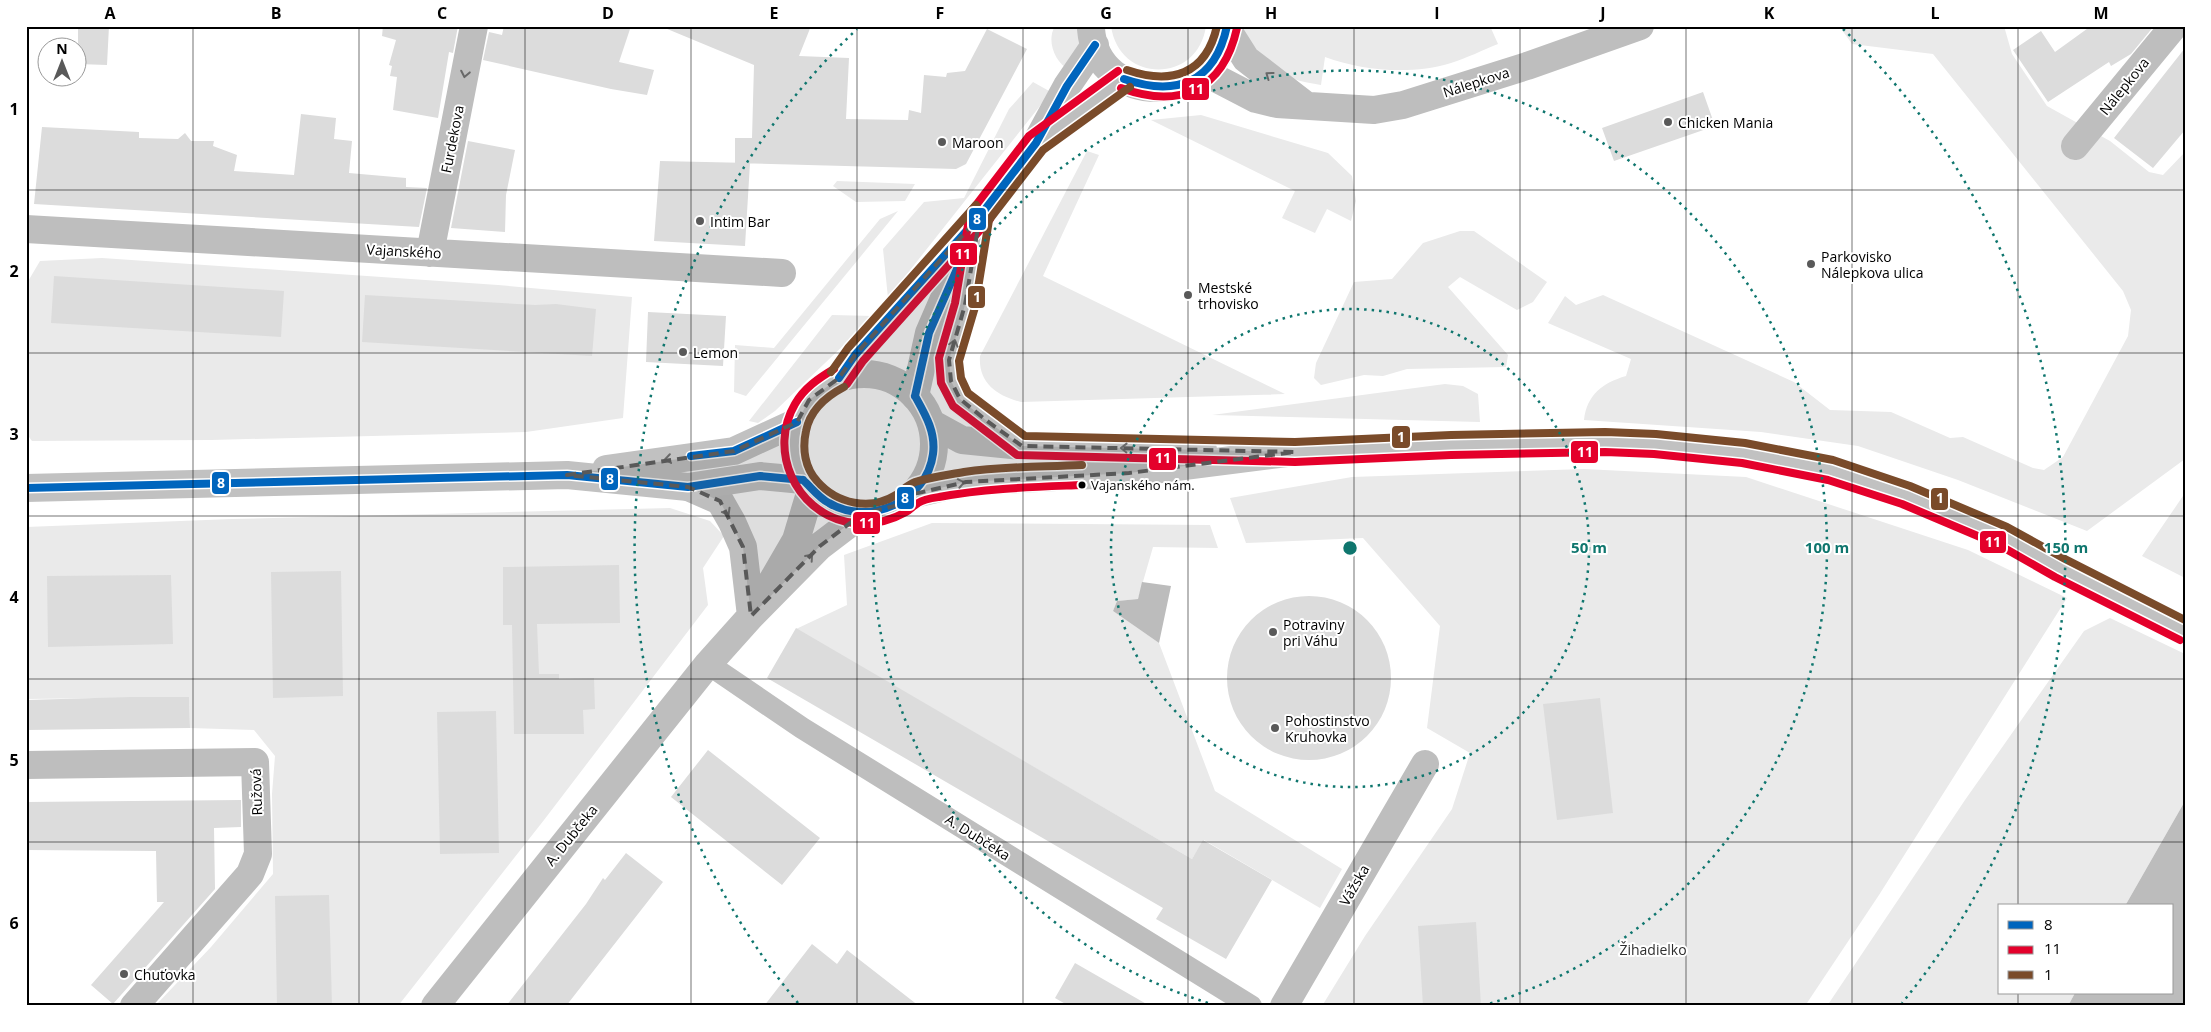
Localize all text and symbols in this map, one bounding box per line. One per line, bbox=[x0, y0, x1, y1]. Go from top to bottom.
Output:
text: A bbox=[104, 2, 116, 24]
text: B bbox=[271, 2, 281, 24]
text: C bbox=[437, 2, 447, 24]
text: D bbox=[602, 2, 614, 24]
text: E bbox=[770, 2, 779, 24]
text: F bbox=[936, 2, 944, 24]
text: G bbox=[1100, 2, 1112, 24]
text: H bbox=[1265, 2, 1277, 24]
text: I bbox=[1434, 2, 1440, 24]
text: J bbox=[1598, 2, 1606, 24]
text: K bbox=[1764, 2, 1775, 24]
text: L bbox=[1930, 2, 1940, 24]
text: M bbox=[2093, 2, 2109, 24]
north arrow bbox=[38, 38, 88, 88]
text: N bbox=[56, 39, 68, 58]
street label: Nálepkova bbox=[2095, 53, 2153, 119]
street label: Nálepkova bbox=[1440, 62, 1512, 102]
one-way arrow bbox=[460, 70, 471, 79]
one-way arrow bbox=[1266, 73, 1275, 81]
line badge: 11 bbox=[1181, 77, 1210, 101]
text: 11 bbox=[1188, 79, 1204, 98]
text: 1 bbox=[9, 98, 19, 120]
street label: Furdekova bbox=[436, 104, 468, 174]
place label: Chicken Mania bbox=[1678, 113, 1773, 132]
marker: Chicken Mania bbox=[1662, 116, 1674, 128]
place label: Maroon bbox=[952, 133, 1004, 152]
marker: Maroon bbox=[936, 136, 948, 148]
line badge: 8 bbox=[968, 207, 987, 231]
text: 8 bbox=[973, 209, 981, 228]
place label: Intim Bar bbox=[710, 212, 770, 231]
marker: Intim Bar bbox=[694, 215, 706, 227]
street label: Vajanského bbox=[366, 240, 442, 262]
line badge: 11 bbox=[949, 242, 978, 266]
text: 11 bbox=[955, 244, 971, 263]
place label: Parkovisko Nálepkova ulica bbox=[1821, 247, 1924, 282]
marker: Parkovisko Nálepkova ulica bbox=[1805, 258, 1817, 270]
text: 2 bbox=[9, 260, 19, 282]
place label: Mestské trhovisko bbox=[1198, 278, 1259, 313]
line badge: 1 bbox=[967, 285, 986, 309]
text: 1 bbox=[973, 287, 981, 306]
marker: Mestské trhovisko bbox=[1182, 289, 1194, 301]
one-way arrow bbox=[949, 340, 959, 348]
place label: Lemon bbox=[693, 343, 738, 362]
marker: Lemon bbox=[677, 346, 689, 358]
text: 3 bbox=[9, 423, 19, 445]
line badge: 1 bbox=[1391, 425, 1411, 449]
text: 1 bbox=[1397, 427, 1405, 446]
line badge: 11 bbox=[1570, 440, 1599, 464]
text: 11 bbox=[1577, 442, 1593, 461]
one-way arrow bbox=[1119, 443, 1127, 453]
line badge: 11 bbox=[1148, 447, 1177, 471]
text: 11 bbox=[1155, 448, 1171, 467]
one-way arrow bbox=[663, 454, 672, 464]
line badge: 8 bbox=[600, 467, 619, 491]
text: 8 bbox=[606, 469, 614, 488]
line badge: 8 bbox=[211, 471, 230, 495]
text: 8 bbox=[217, 473, 225, 492]
place label: Vajanského nám. bbox=[1091, 476, 1195, 494]
one-way arrow bbox=[957, 479, 966, 489]
marker: Vajanského nám. bbox=[1077, 480, 1087, 490]
line badge: 8 bbox=[896, 486, 915, 510]
line badge: 1 bbox=[1930, 487, 1949, 511]
text: 8 bbox=[901, 488, 909, 507]
text: 1 bbox=[1936, 488, 1944, 507]
one-way arrow bbox=[720, 507, 730, 516]
line badge: 11 bbox=[852, 511, 881, 535]
text: 11 bbox=[859, 513, 875, 532]
line badge: 11 bbox=[1979, 530, 2007, 554]
text: 11 bbox=[1985, 532, 2001, 551]
text: 50 m bbox=[1571, 537, 1607, 557]
text: 100 m bbox=[1805, 537, 1849, 557]
text: 150 m bbox=[2044, 537, 2088, 557]
centre of rings bbox=[1341, 539, 1359, 557]
one-way arrow bbox=[804, 554, 813, 563]
text: 4 bbox=[9, 586, 19, 608]
place label: Potraviny pri Váhu bbox=[1283, 615, 1345, 650]
marker: Potraviny pri Váhu bbox=[1267, 626, 1279, 638]
place label: Pohostinstvo Kruhovka bbox=[1285, 711, 1370, 746]
marker: Pohostinstvo Kruhovka bbox=[1269, 722, 1281, 734]
text: 5 bbox=[9, 749, 19, 771]
street label: Ružová bbox=[246, 768, 266, 816]
street label: A. Dubčeka bbox=[541, 801, 601, 869]
street label: A. Dubčeka bbox=[942, 810, 1014, 864]
street label: Vážska bbox=[1335, 861, 1373, 909]
legend bbox=[1998, 904, 2174, 994]
text: 6 bbox=[9, 912, 19, 934]
text: 8 bbox=[2044, 914, 2053, 934]
text: 11 bbox=[2044, 938, 2061, 958]
park label: Žihadielko bbox=[1619, 940, 1687, 959]
text: 1 bbox=[2044, 964, 2053, 984]
place label: Chuťovka bbox=[134, 965, 196, 984]
marker: Chuťovka bbox=[118, 968, 130, 980]

